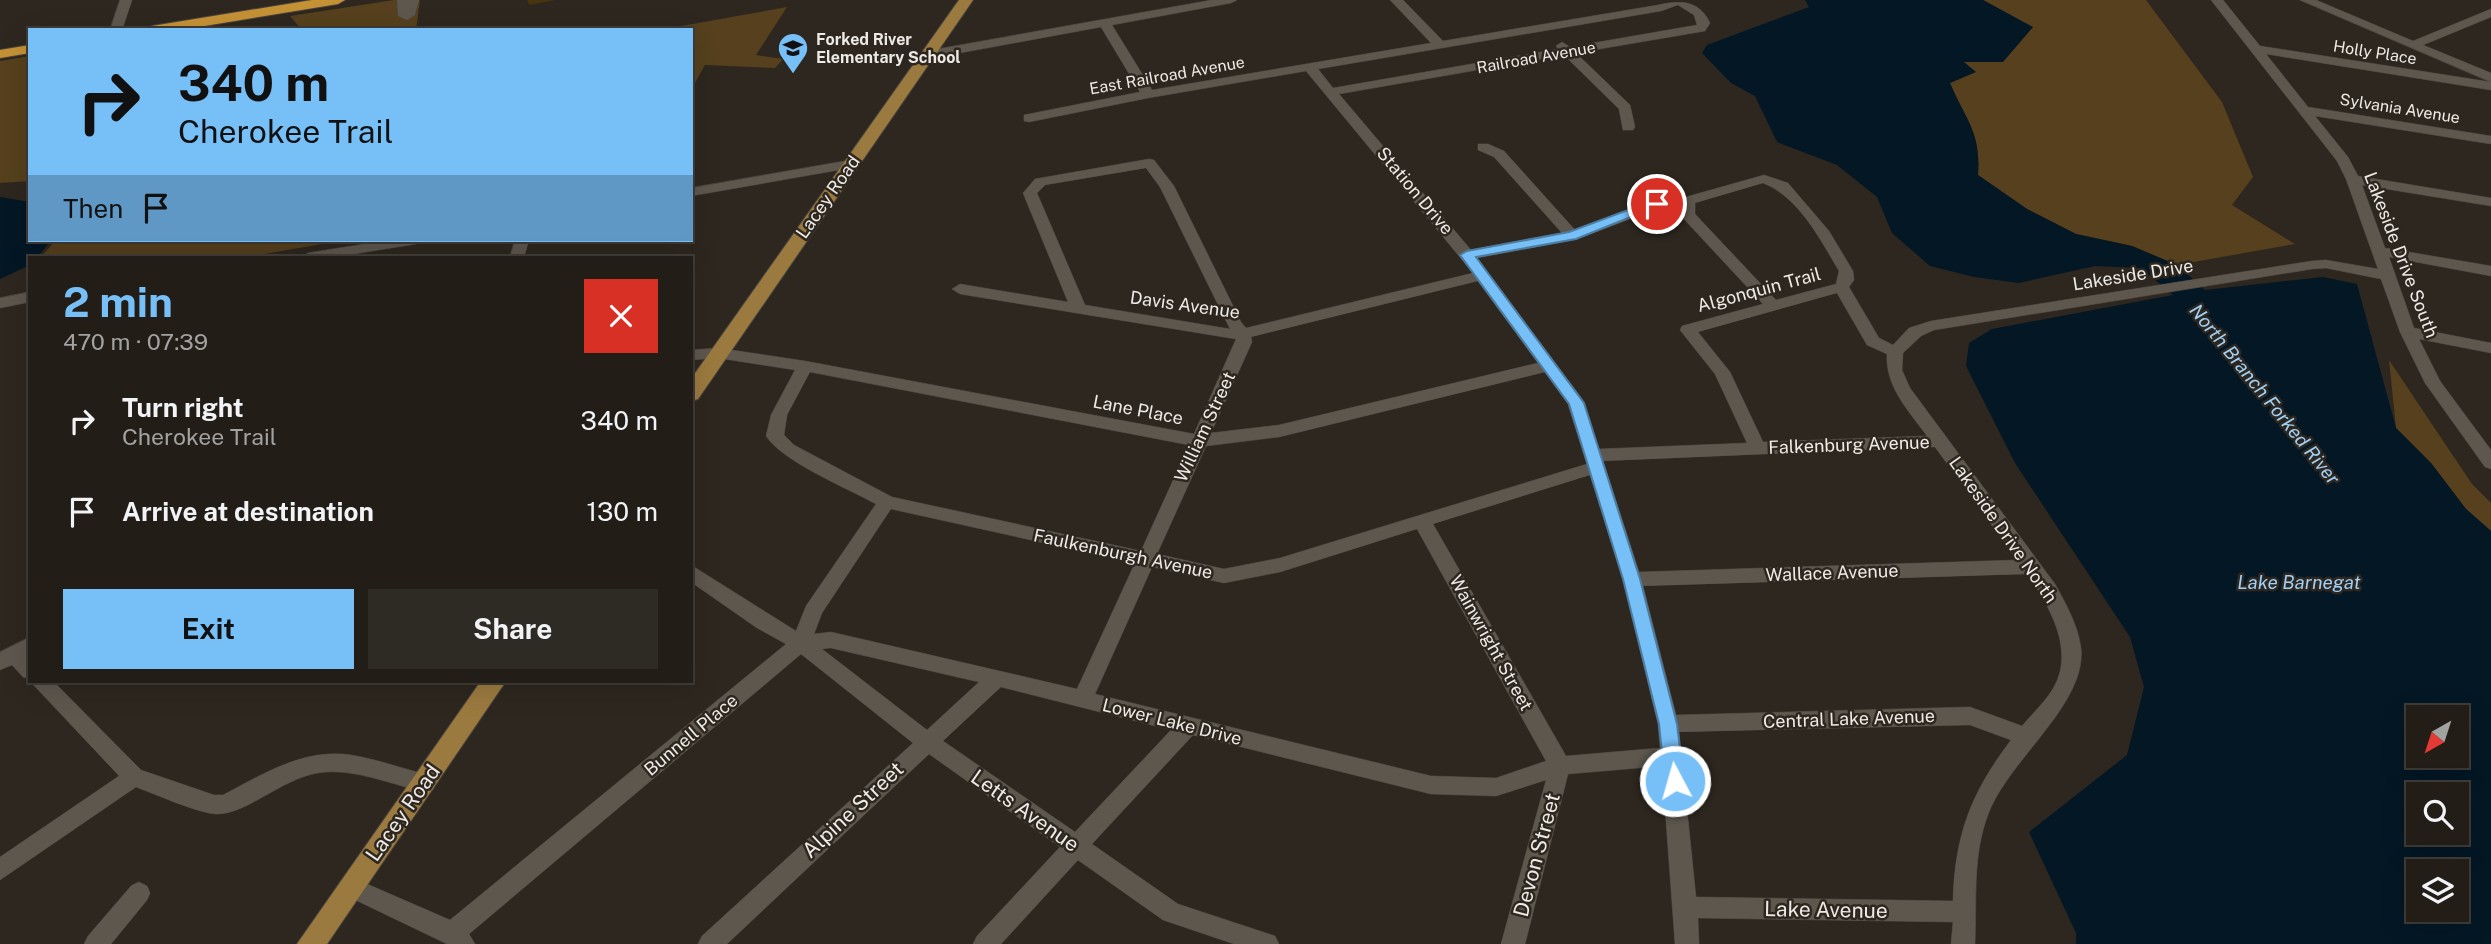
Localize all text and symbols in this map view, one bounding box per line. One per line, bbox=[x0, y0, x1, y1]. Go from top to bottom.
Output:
place label: Forked River Elementary School bbox=[816, 30, 961, 67]
school or university icon: Forked River Elementary School bbox=[776, 31, 810, 75]
street label: Holly Place bbox=[2332, 37, 2418, 68]
street label: Railroad Avenue bbox=[1475, 38, 1597, 77]
street label: East Railroad Avenue bbox=[1088, 52, 1246, 99]
text: 340 m bbox=[178, 54, 329, 112]
icon: right bbox=[63, 56, 154, 147]
street label: Sylvania Avenue bbox=[2338, 90, 2461, 127]
text: Cherokee Trail bbox=[178, 113, 393, 150]
street label: Station Drive bbox=[1373, 143, 1458, 239]
street label: Lacey Road bbox=[791, 151, 864, 242]
street label: Lakeside Drive South bbox=[2360, 169, 2443, 341]
pin bbox=[1627, 174, 1687, 234]
icon: arrive bbox=[1638, 185, 1676, 223]
icon: arrive bbox=[137, 189, 175, 227]
text: Then bbox=[63, 193, 123, 224]
street label: Lakeside Drive bbox=[2071, 255, 2195, 294]
street label: Algonquin Trail bbox=[1695, 263, 1823, 316]
text: 2 min bbox=[63, 277, 173, 326]
button: close bbox=[584, 279, 658, 353]
street label: Davis Avenue bbox=[1129, 286, 1241, 323]
water label: North Branch Forked River bbox=[2185, 299, 2345, 489]
text: 470 m · 07:39 bbox=[63, 328, 208, 355]
street label: William Street bbox=[1170, 368, 1239, 485]
street label: Lane Place bbox=[1091, 390, 1185, 429]
text: Turn right bbox=[122, 392, 244, 423]
icon: right bbox=[63, 402, 101, 440]
text: 340 m bbox=[581, 405, 658, 436]
text: Cherokee Trail bbox=[122, 423, 277, 450]
street label: Falkenburg Avenue bbox=[1768, 431, 1930, 458]
street label: Lakeside Drive North bbox=[1945, 453, 2062, 607]
icon: arrive bbox=[63, 493, 101, 531]
text: Arrive at destination bbox=[122, 496, 374, 527]
text: 130 m bbox=[586, 496, 658, 527]
street label: Faulkenburgh Avenue bbox=[1032, 524, 1215, 583]
street label: Wallace Avenue bbox=[1765, 560, 1899, 585]
street label: Wainwright Street bbox=[1445, 571, 1537, 714]
water label: Lake Barnegat bbox=[2237, 571, 2361, 593]
button: Exit bbox=[63, 589, 354, 669]
button: Share bbox=[368, 589, 658, 669]
street label: Bunnell Place bbox=[640, 690, 742, 780]
street label: Lower Lake Drive bbox=[1100, 694, 1244, 749]
street label: Central Lake Avenue bbox=[1763, 705, 1935, 732]
north arrow bbox=[2406, 705, 2469, 768]
map controls bbox=[2406, 705, 2469, 922]
position arrow bbox=[1638, 744, 1712, 818]
street label: Alpine Street bbox=[797, 756, 908, 863]
street label: Lacey Road bbox=[360, 759, 445, 866]
street label: Letts Avenue bbox=[966, 764, 1084, 857]
button: search bbox=[2406, 782, 2469, 845]
street label: Devon Street bbox=[1508, 790, 1565, 919]
button: layers bbox=[2406, 859, 2469, 922]
street label: Lake Avenue bbox=[1764, 896, 1888, 923]

